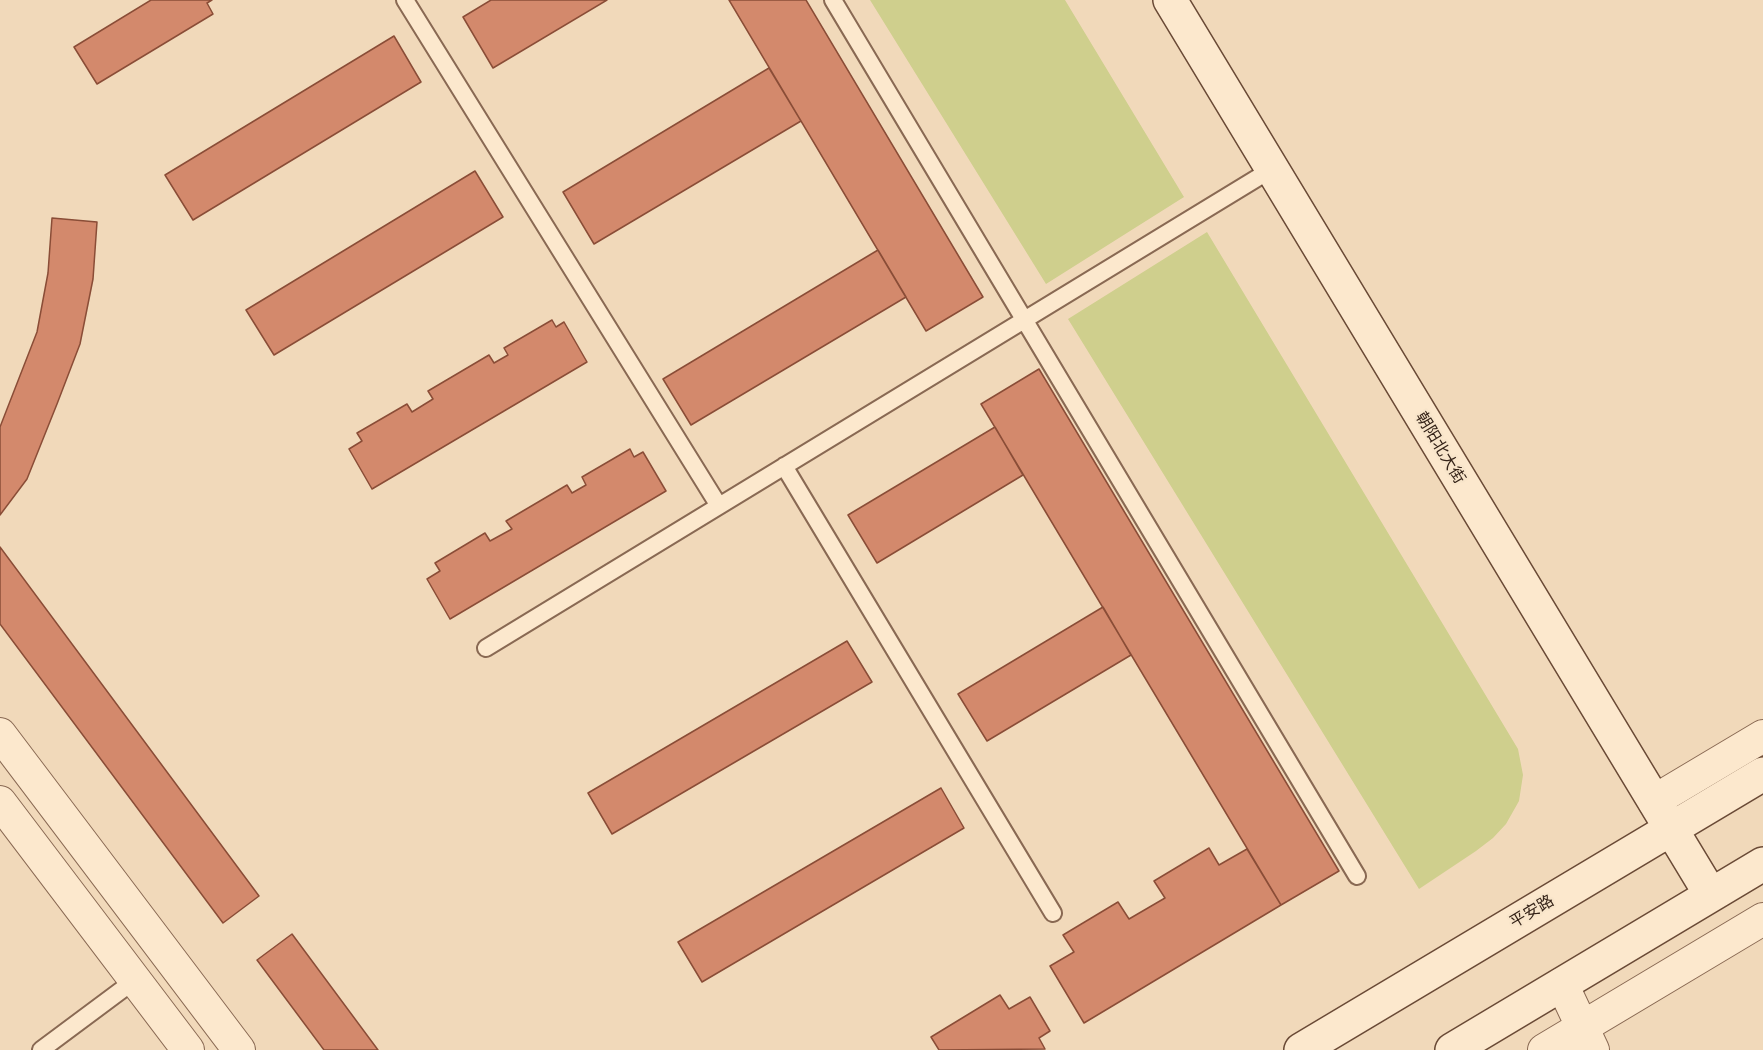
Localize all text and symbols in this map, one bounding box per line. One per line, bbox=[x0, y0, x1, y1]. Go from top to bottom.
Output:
street label: 朝阳北大街 bbox=[1411, 409, 1469, 487]
street label: 平安路 bbox=[1506, 891, 1558, 933]

